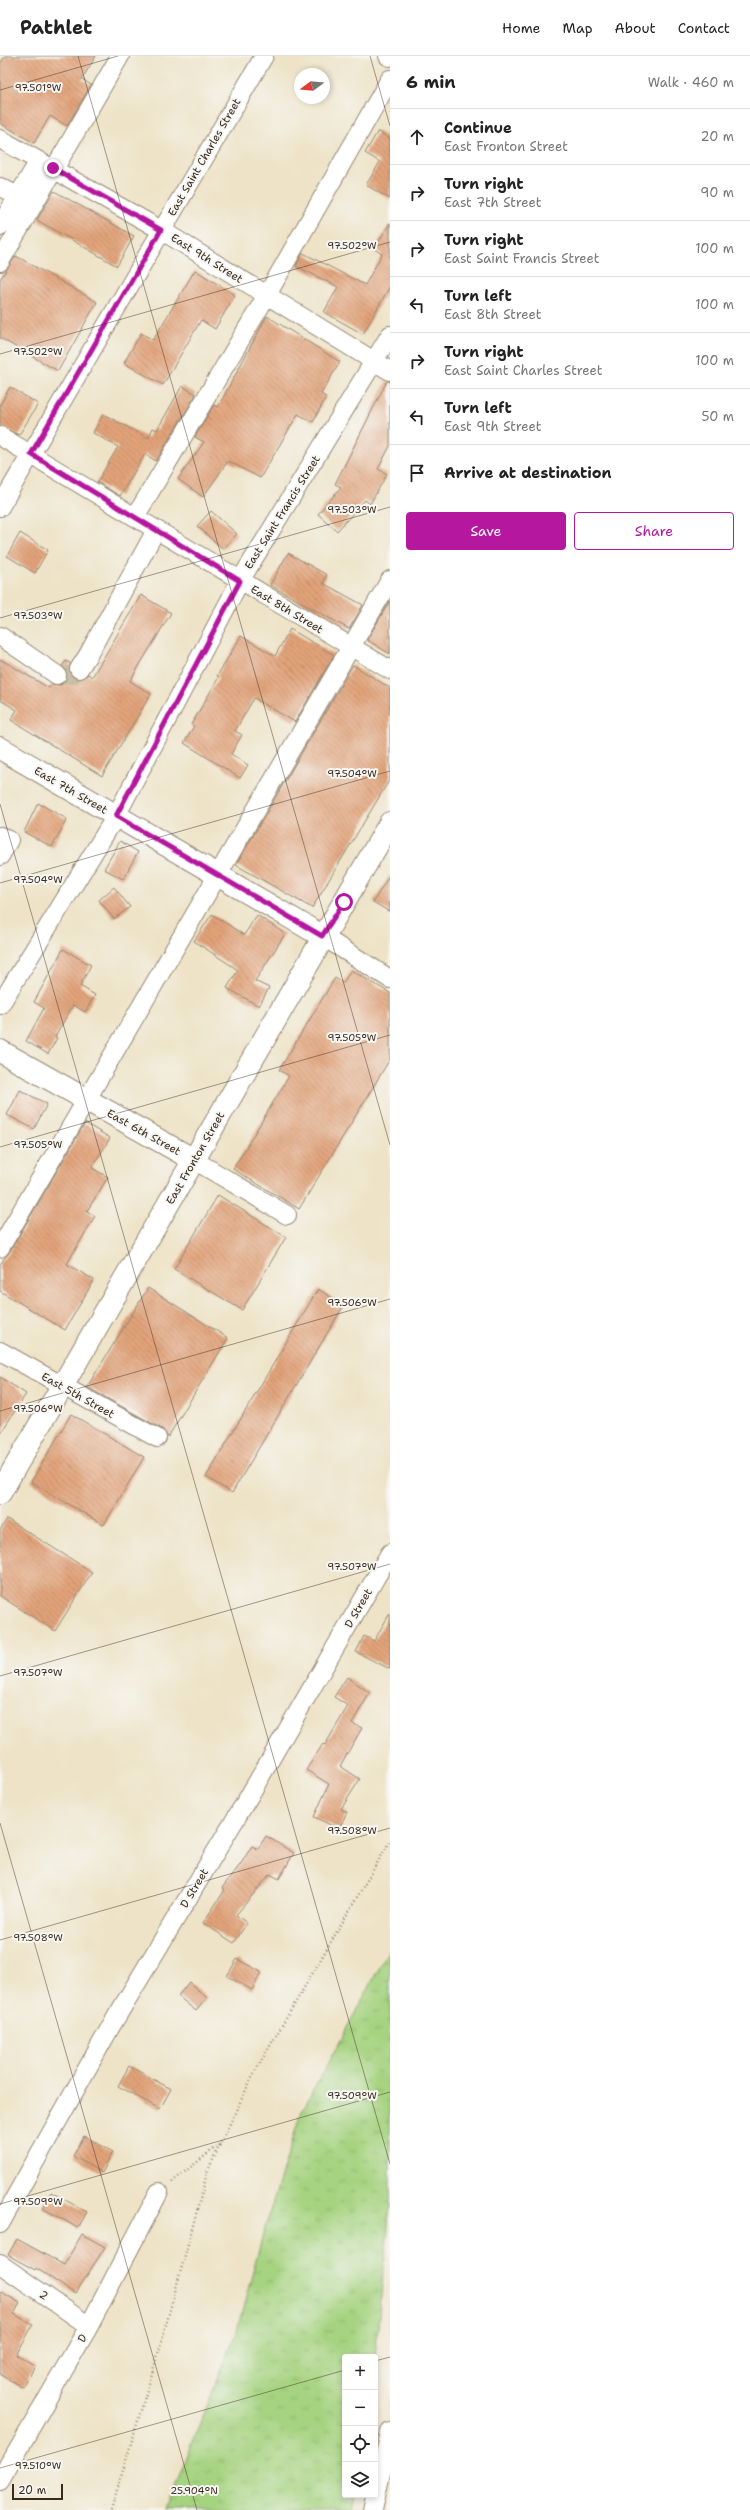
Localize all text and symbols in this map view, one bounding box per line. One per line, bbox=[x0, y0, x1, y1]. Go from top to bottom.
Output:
text: Pathlet bbox=[20, 15, 92, 40]
text: Home bbox=[502, 19, 541, 37]
text: Map bbox=[563, 19, 593, 37]
text: About bbox=[615, 19, 656, 37]
text: Contact bbox=[678, 19, 730, 37]
north arrow bbox=[294, 68, 330, 104]
text: 6 min bbox=[406, 71, 456, 93]
text: Walk · 460 m bbox=[648, 74, 734, 91]
text: 97.501°W bbox=[15, 81, 62, 94]
street label: East Saint Charles Street bbox=[164, 95, 245, 219]
text: Continue bbox=[444, 118, 512, 138]
icon: ahead bbox=[406, 126, 428, 148]
text: 20 m bbox=[701, 128, 734, 145]
text: East Fronton Street bbox=[444, 138, 568, 155]
route end bbox=[44, 159, 62, 177]
text: Turn right bbox=[444, 174, 524, 194]
icon: right bbox=[406, 182, 428, 204]
text: 90 m bbox=[700, 184, 734, 201]
text: East 7th Street bbox=[444, 194, 541, 211]
street label: East 9th Street bbox=[168, 230, 246, 287]
text: Turn right bbox=[444, 230, 524, 250]
icon: right bbox=[406, 238, 428, 260]
text: 97.502°W bbox=[327, 239, 377, 252]
text: 100 m bbox=[695, 240, 734, 257]
text: East Saint Francis Street bbox=[444, 250, 599, 267]
text: Turn left bbox=[444, 286, 512, 306]
icon: left bbox=[406, 294, 428, 316]
text: 100 m bbox=[695, 296, 734, 313]
text: East 8th Street bbox=[444, 306, 541, 323]
text: Turn right bbox=[444, 342, 524, 362]
text: 97.502°W bbox=[13, 345, 63, 358]
icon: right bbox=[406, 350, 428, 372]
text: 100 m bbox=[695, 352, 734, 369]
text: East Saint Charles Street bbox=[444, 362, 602, 379]
text: Turn left bbox=[444, 398, 512, 418]
icon: left bbox=[406, 406, 428, 428]
text: 50 m bbox=[701, 408, 734, 425]
text: East 9th Street bbox=[444, 418, 541, 435]
street label: East Saint Francis Street bbox=[241, 452, 324, 572]
icon: arrive bbox=[406, 462, 428, 484]
text: Arrive at destination bbox=[444, 463, 612, 483]
text: 97.503°W bbox=[327, 503, 377, 516]
button: Save bbox=[406, 512, 566, 550]
button: Share bbox=[574, 512, 734, 550]
street label: East 8th Street bbox=[248, 582, 326, 637]
text: 97.503°W bbox=[13, 609, 63, 622]
street label: East 7th Street bbox=[31, 763, 110, 818]
text: 97.504°W bbox=[327, 767, 377, 780]
text: 97.504°W bbox=[13, 873, 63, 886]
route start bbox=[335, 893, 353, 911]
text: 97.505°W bbox=[328, 1031, 377, 1044]
street label: East 6th Street bbox=[104, 1106, 184, 1159]
street label: East Fronton Street bbox=[163, 1109, 228, 1207]
text: 97.505°W bbox=[14, 1138, 63, 1151]
text: 97.506°W bbox=[327, 1296, 377, 1309]
street label: East 5th Street bbox=[38, 1369, 117, 1422]
text: 97.506°W bbox=[13, 1402, 63, 1415]
text: 97.507°W bbox=[327, 1560, 377, 1573]
street label: D Street bbox=[341, 1586, 376, 1631]
text: 97.507°W bbox=[13, 1666, 63, 1679]
text: 97.508°W bbox=[327, 1824, 377, 1837]
street label: D Street bbox=[177, 1866, 212, 1911]
text: 97.508°W bbox=[13, 1931, 63, 1944]
text: 97.509°W bbox=[327, 2089, 377, 2102]
text: 97.509°W bbox=[13, 2195, 63, 2208]
street label: 2 bbox=[36, 2287, 51, 2304]
street label: D bbox=[74, 2331, 91, 2345]
map controls bbox=[342, 2354, 378, 2498]
button: + bbox=[342, 2354, 378, 2390]
button: − bbox=[342, 2390, 378, 2426]
button: locate bbox=[342, 2426, 378, 2462]
text: 97.510°W bbox=[15, 2459, 62, 2472]
button: layers bbox=[342, 2462, 378, 2498]
scale bar bbox=[12, 2482, 63, 2501]
text: 20 m bbox=[18, 2483, 46, 2498]
text: 25.904°N bbox=[170, 2484, 218, 2497]

